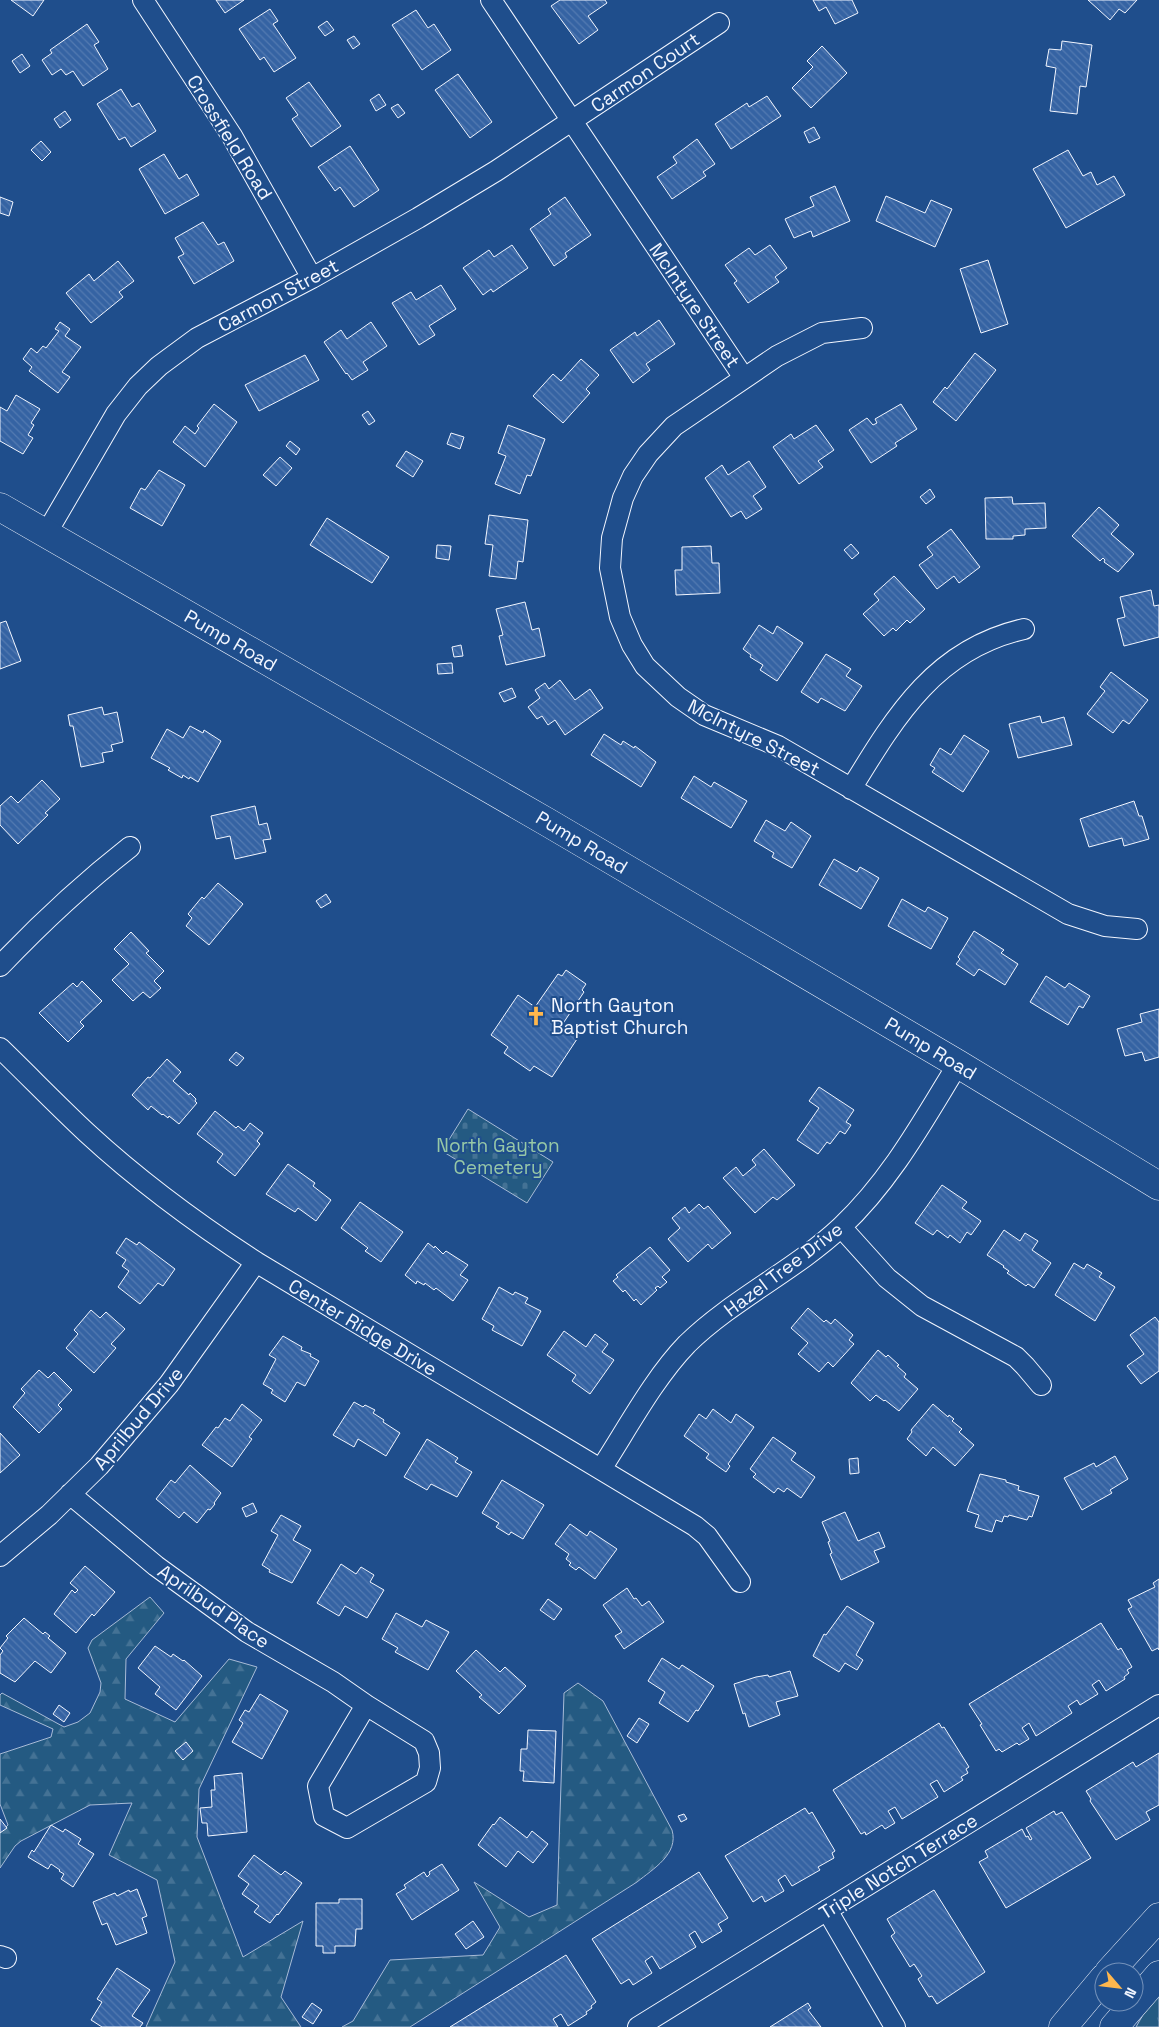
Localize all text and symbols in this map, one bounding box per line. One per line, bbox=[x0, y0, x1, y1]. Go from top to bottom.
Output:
street label: Carmon Court bbox=[586, 27, 705, 118]
street label: Crossfield Road bbox=[181, 70, 278, 204]
street label: McIntyre Street bbox=[644, 238, 746, 372]
street label: Carmon Street bbox=[214, 253, 343, 338]
street label: Pump Road bbox=[180, 604, 282, 677]
street label: McIntyre Street bbox=[683, 693, 824, 782]
street label: Pump Road bbox=[531, 805, 632, 880]
place label: North Gayton Baptist Church bbox=[551, 993, 688, 1040]
church icon: North Gayton Baptist Church bbox=[525, 1005, 547, 1027]
street label: Pump Road bbox=[880, 1011, 981, 1086]
park label: North Gayton Cemetery bbox=[436, 1133, 560, 1180]
street label: Hazel Tree Drive bbox=[719, 1216, 848, 1322]
street label: Center Ridge Drive bbox=[284, 1273, 442, 1382]
street label: Aprilbud Drive bbox=[88, 1362, 189, 1475]
street label: Aprilbud Place bbox=[153, 1559, 275, 1654]
street label: Triple Notch Terrace bbox=[814, 1808, 982, 1925]
north arrow bbox=[1094, 1962, 1144, 2012]
text: N bbox=[1120, 1985, 1141, 2001]

